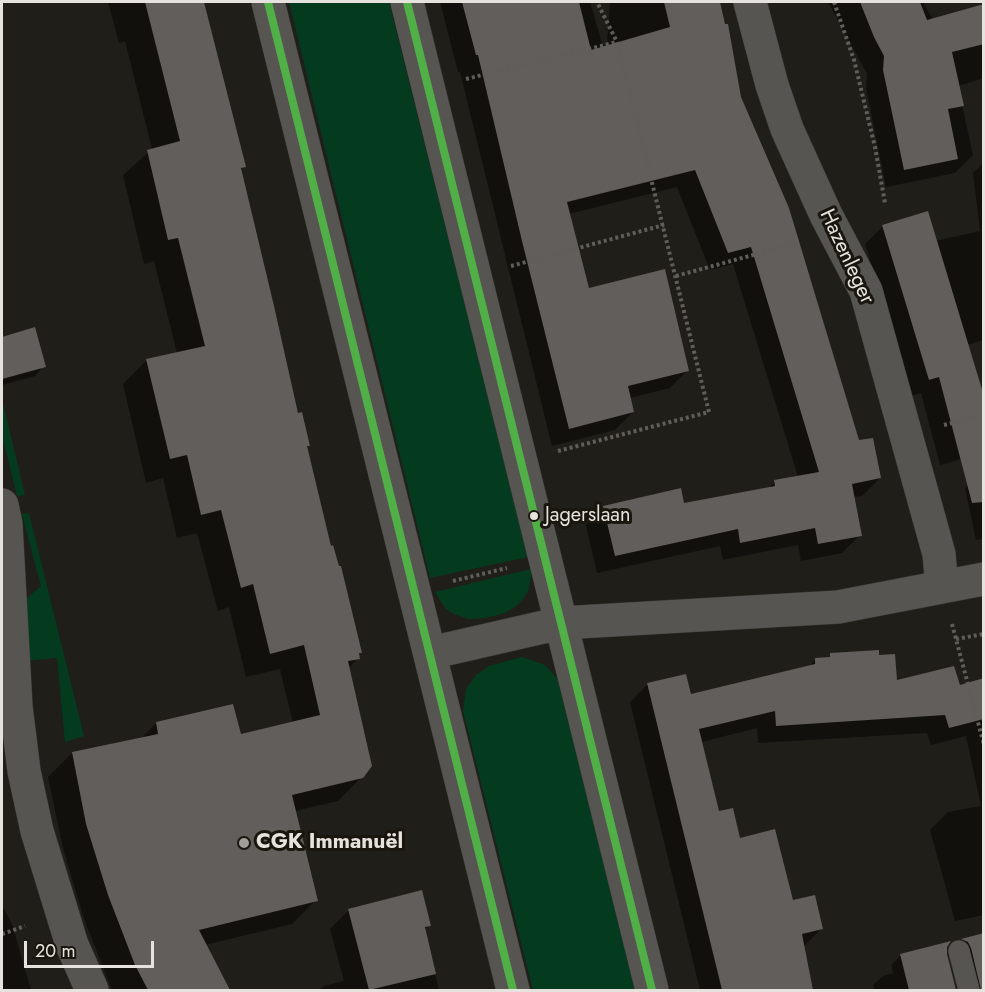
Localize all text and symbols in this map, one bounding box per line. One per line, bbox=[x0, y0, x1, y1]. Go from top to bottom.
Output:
street label: Hazenleger bbox=[813, 205, 879, 309]
place label: Jagerslaan bbox=[545, 504, 630, 528]
marker: Jagerslaan bbox=[528, 510, 540, 522]
place label: CGK Immanuël bbox=[256, 830, 403, 856]
marker: CGK Immanuël bbox=[237, 836, 251, 850]
scale bar bbox=[27, 929, 158, 967]
text: 20 m bbox=[35, 938, 75, 964]

